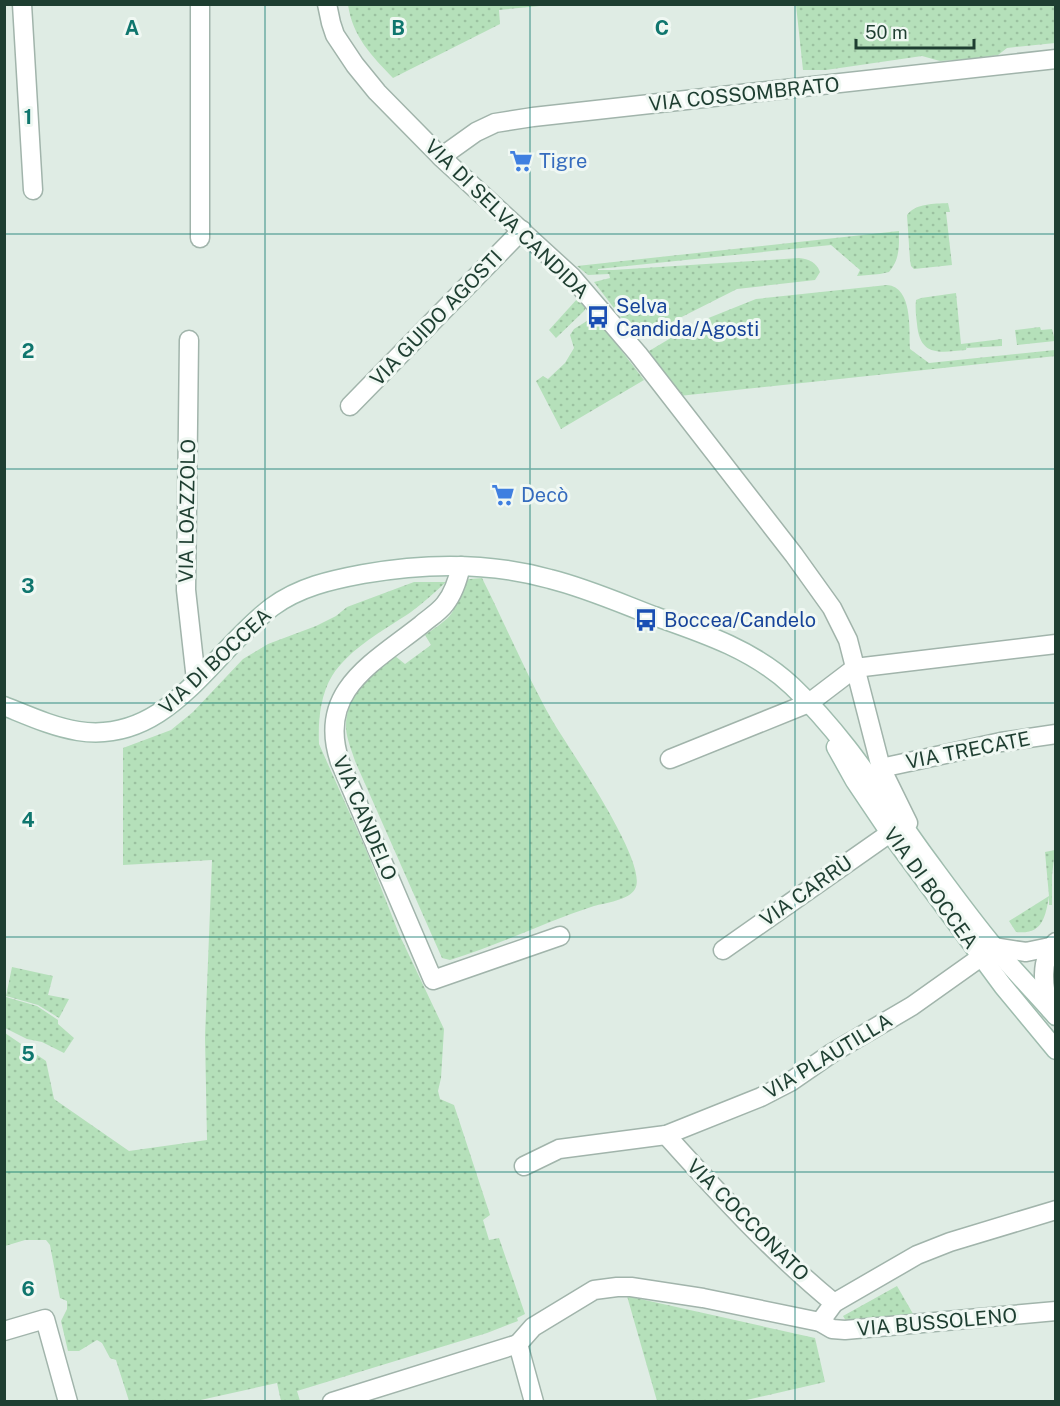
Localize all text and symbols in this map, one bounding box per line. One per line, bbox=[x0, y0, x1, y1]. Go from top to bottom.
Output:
scale bar bbox=[856, 12, 974, 50]
text: A bbox=[125, 16, 139, 40]
text: B bbox=[391, 16, 405, 40]
text: C bbox=[655, 16, 669, 40]
text: 50 m bbox=[865, 22, 908, 43]
street label: VIA COSSOMBRATO bbox=[647, 72, 841, 116]
text: 1 bbox=[24, 105, 32, 129]
street label: VIA DI SELVA CANDIDA bbox=[420, 134, 594, 304]
supermarket icon: Tigre bbox=[508, 148, 534, 174]
place label: Tigre bbox=[539, 149, 587, 173]
street label: VIA GUIDO AGOSTI bbox=[365, 245, 507, 391]
place label: Selva Candida/Agosti bbox=[616, 294, 759, 341]
bus stop icon: Selva Candida/Agosti bbox=[585, 304, 611, 330]
text: 2 bbox=[22, 339, 34, 363]
street label: VIA LOAZZOLO bbox=[174, 439, 200, 583]
supermarket icon: Decò bbox=[490, 482, 516, 508]
place label: Decò bbox=[521, 483, 568, 507]
text: 3 bbox=[21, 574, 35, 598]
street label: VIA DI BOCCEA bbox=[154, 603, 276, 719]
bus stop icon: Boccea/Candelo bbox=[633, 607, 659, 633]
place label: Boccea/Candelo bbox=[664, 608, 816, 632]
street label: VIA TRECATE bbox=[904, 726, 1032, 774]
street label: VIA CANDELO bbox=[328, 752, 402, 884]
text: 4 bbox=[21, 808, 35, 832]
street label: VIA DI BOCCEA bbox=[879, 822, 983, 954]
street label: VIA CARRÙ bbox=[755, 850, 857, 931]
street label: VIA PLAUTILLA bbox=[760, 1008, 896, 1104]
text: 5 bbox=[21, 1042, 35, 1066]
street label: VIA COCCONATO bbox=[682, 1154, 814, 1286]
text: 6 bbox=[21, 1277, 35, 1301]
street label: VIA BUSSOLENO bbox=[856, 1303, 1018, 1341]

